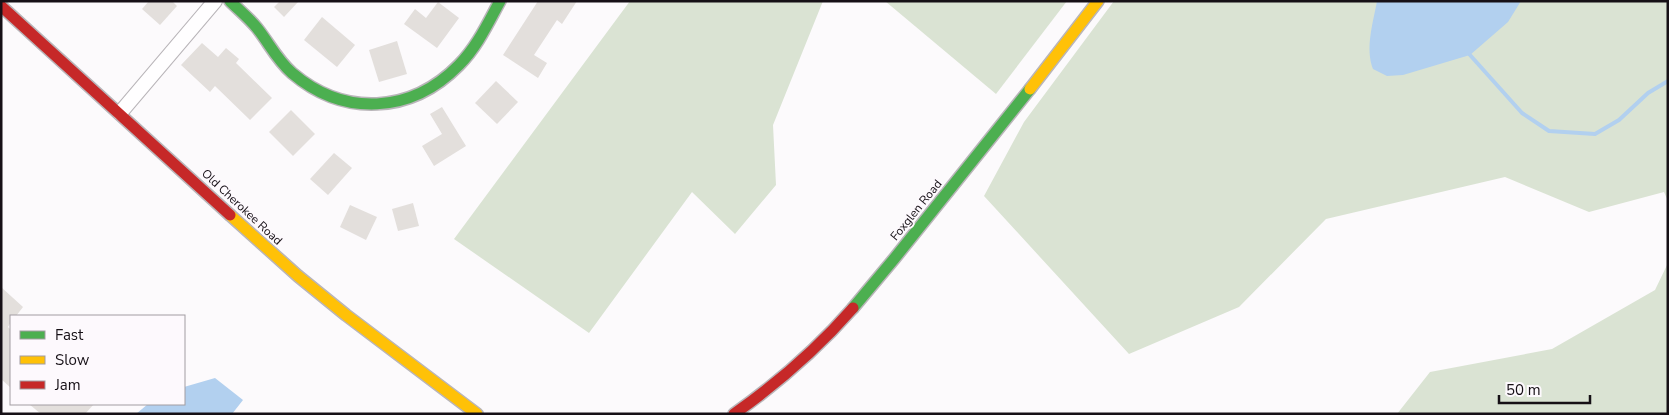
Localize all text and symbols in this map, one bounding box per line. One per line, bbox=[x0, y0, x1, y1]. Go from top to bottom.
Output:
street label: Old Cherokee Road bbox=[198, 165, 286, 249]
street label: Foxglen Road bbox=[887, 176, 945, 244]
legend bbox=[10, 315, 185, 405]
text: Fast bbox=[55, 325, 84, 345]
text: Slow bbox=[55, 350, 90, 370]
scale bar bbox=[1499, 372, 1590, 404]
text: Jam bbox=[54, 375, 81, 395]
text: 50 m bbox=[1506, 380, 1541, 400]

